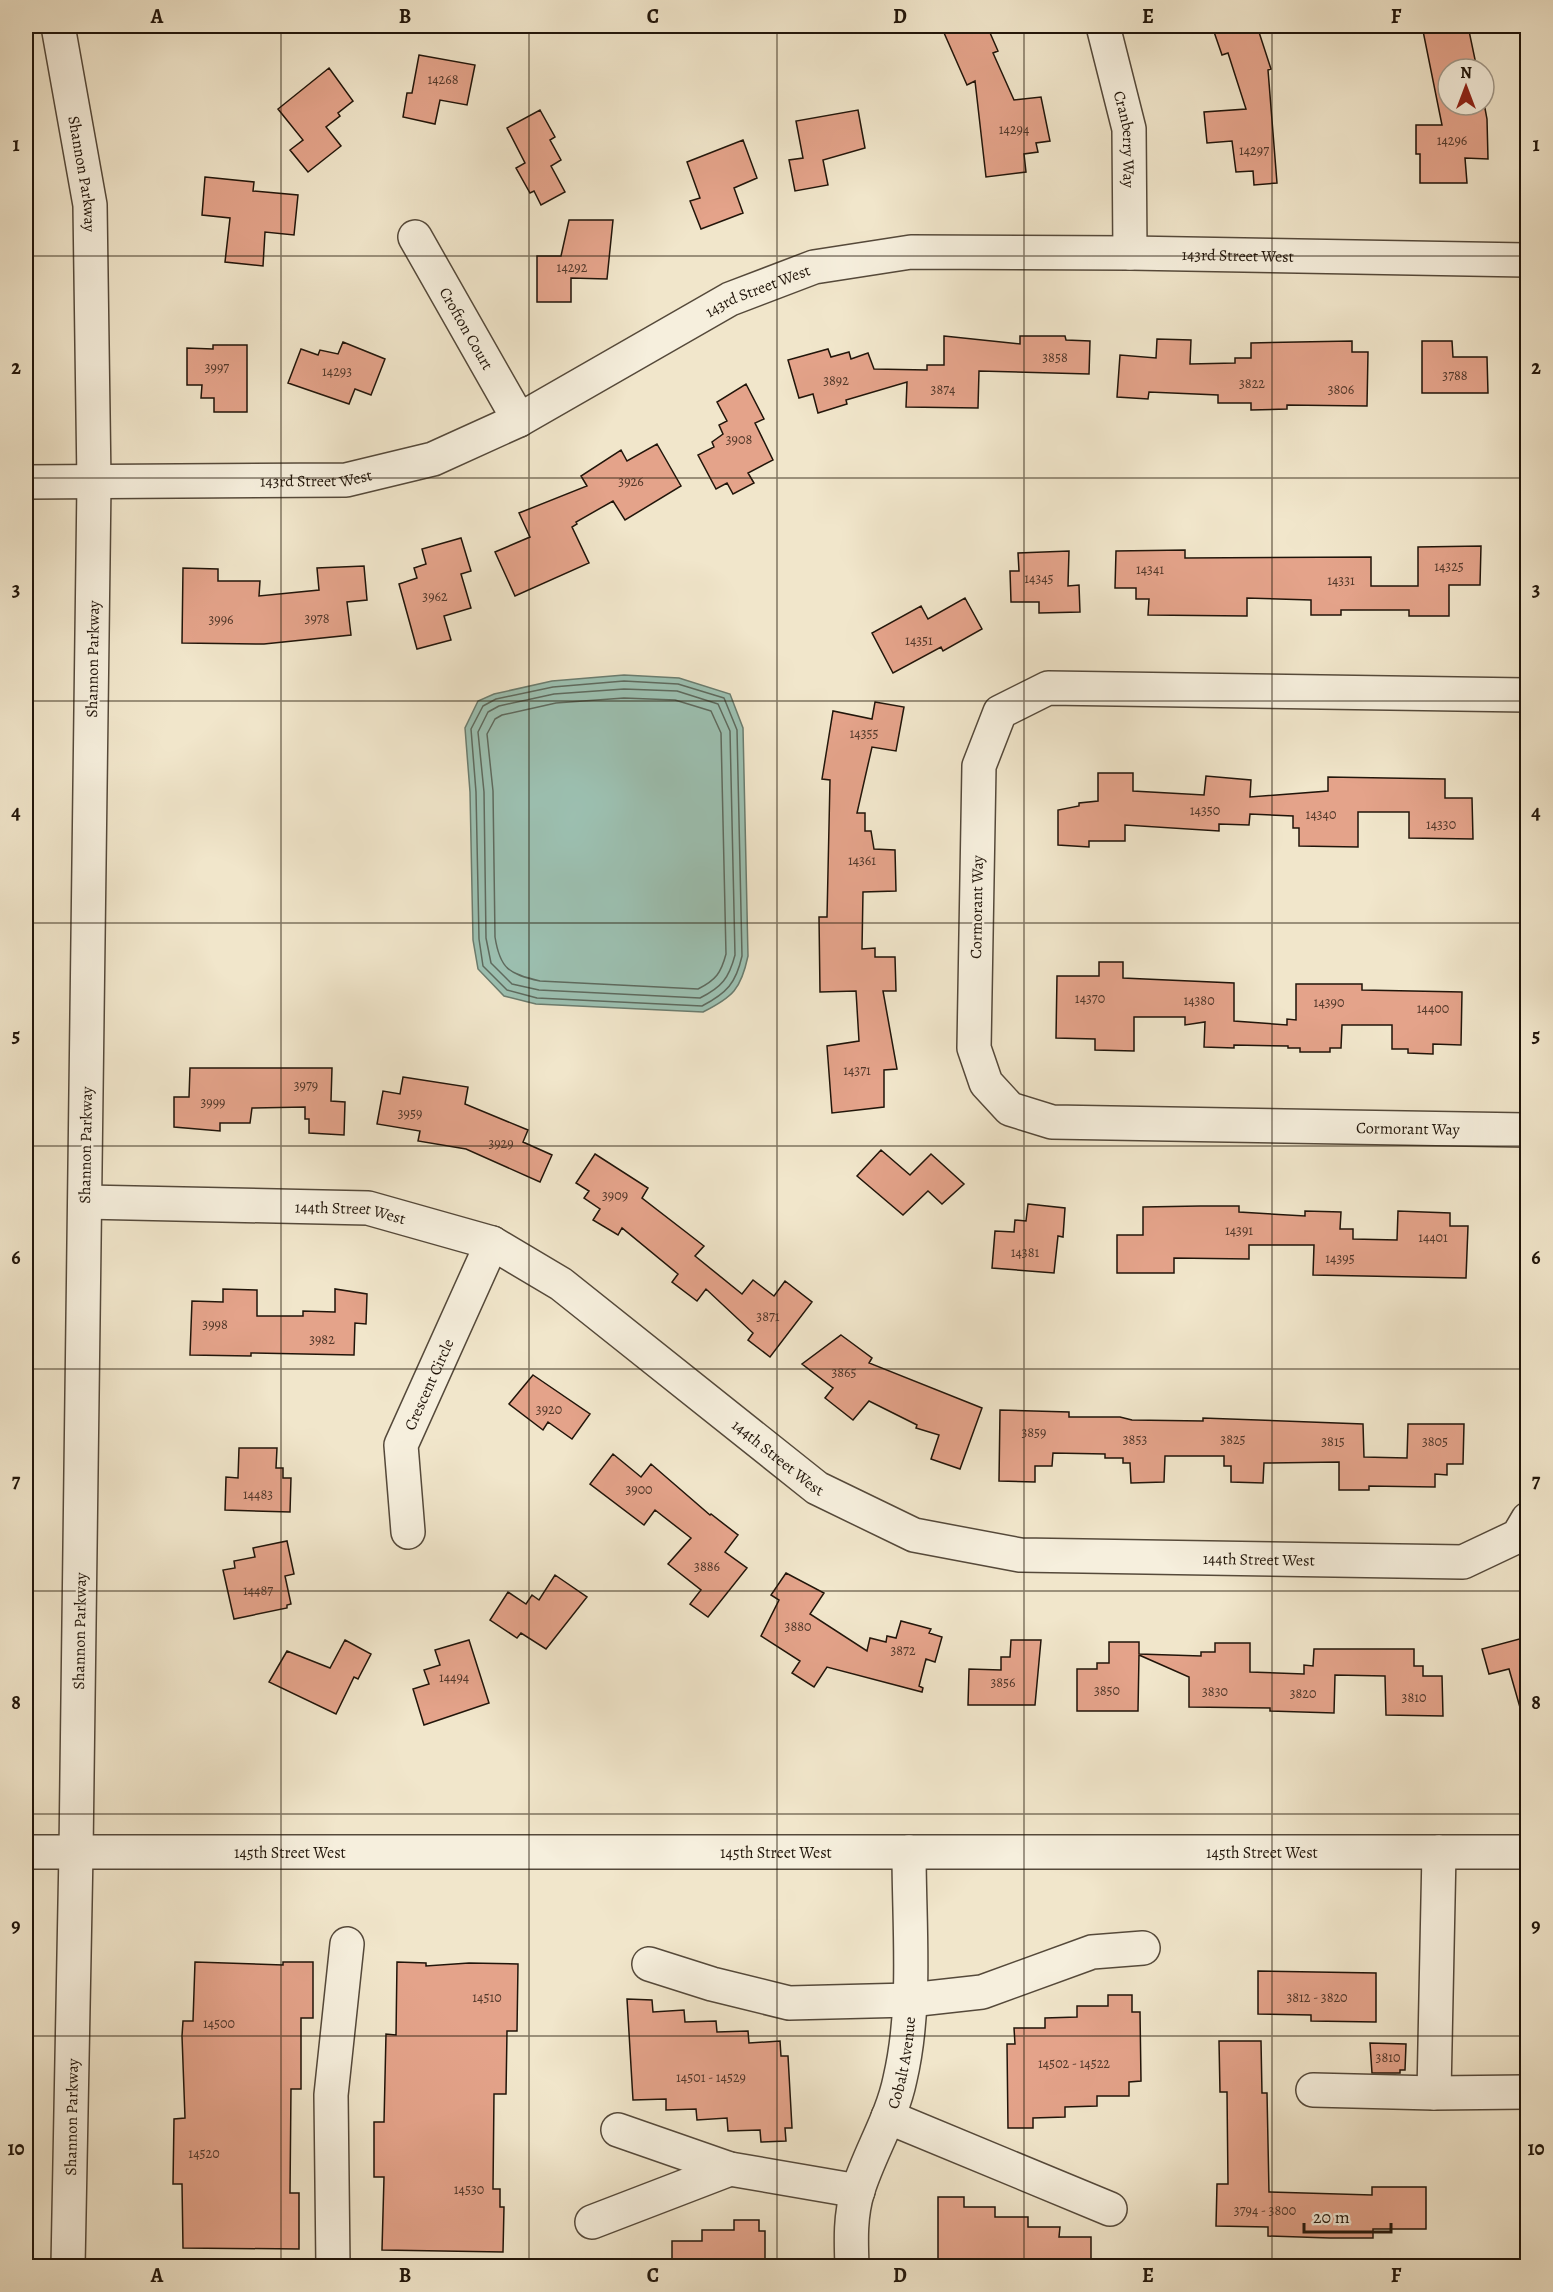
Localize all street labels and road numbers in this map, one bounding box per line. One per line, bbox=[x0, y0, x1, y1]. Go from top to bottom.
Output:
street label: Cranberry Way bbox=[1108, 89, 1139, 189]
street label: Shannon Parkway bbox=[62, 114, 100, 233]
street label: 143rd Street West bbox=[1181, 244, 1294, 268]
street label: 143rd Street West bbox=[701, 259, 814, 323]
street label: Crofton Court bbox=[434, 283, 498, 374]
street label: 143rd Street West bbox=[260, 464, 374, 493]
street label: Shannon Parkway bbox=[81, 599, 105, 718]
street label: Cormorant Way bbox=[965, 854, 989, 959]
street label: Shannon Parkway bbox=[74, 1085, 98, 1204]
street label: Cormorant Way bbox=[1356, 1117, 1461, 1141]
street label: 144th Street West bbox=[295, 1196, 408, 1230]
street label: Crescent Circle bbox=[399, 1335, 460, 1434]
street label: 144th Street West bbox=[727, 1414, 827, 1502]
street label: 144th Street West bbox=[1203, 1548, 1315, 1572]
street label: Shannon Parkway bbox=[68, 1571, 92, 1690]
street label: 145th Street West bbox=[234, 1842, 346, 1864]
street label: 145th Street West bbox=[720, 1842, 832, 1864]
street label: 145th Street West bbox=[1206, 1842, 1318, 1864]
street label: Cobalt Avenue bbox=[882, 2016, 921, 2112]
street label: Shannon Parkway bbox=[60, 2057, 84, 2176]

